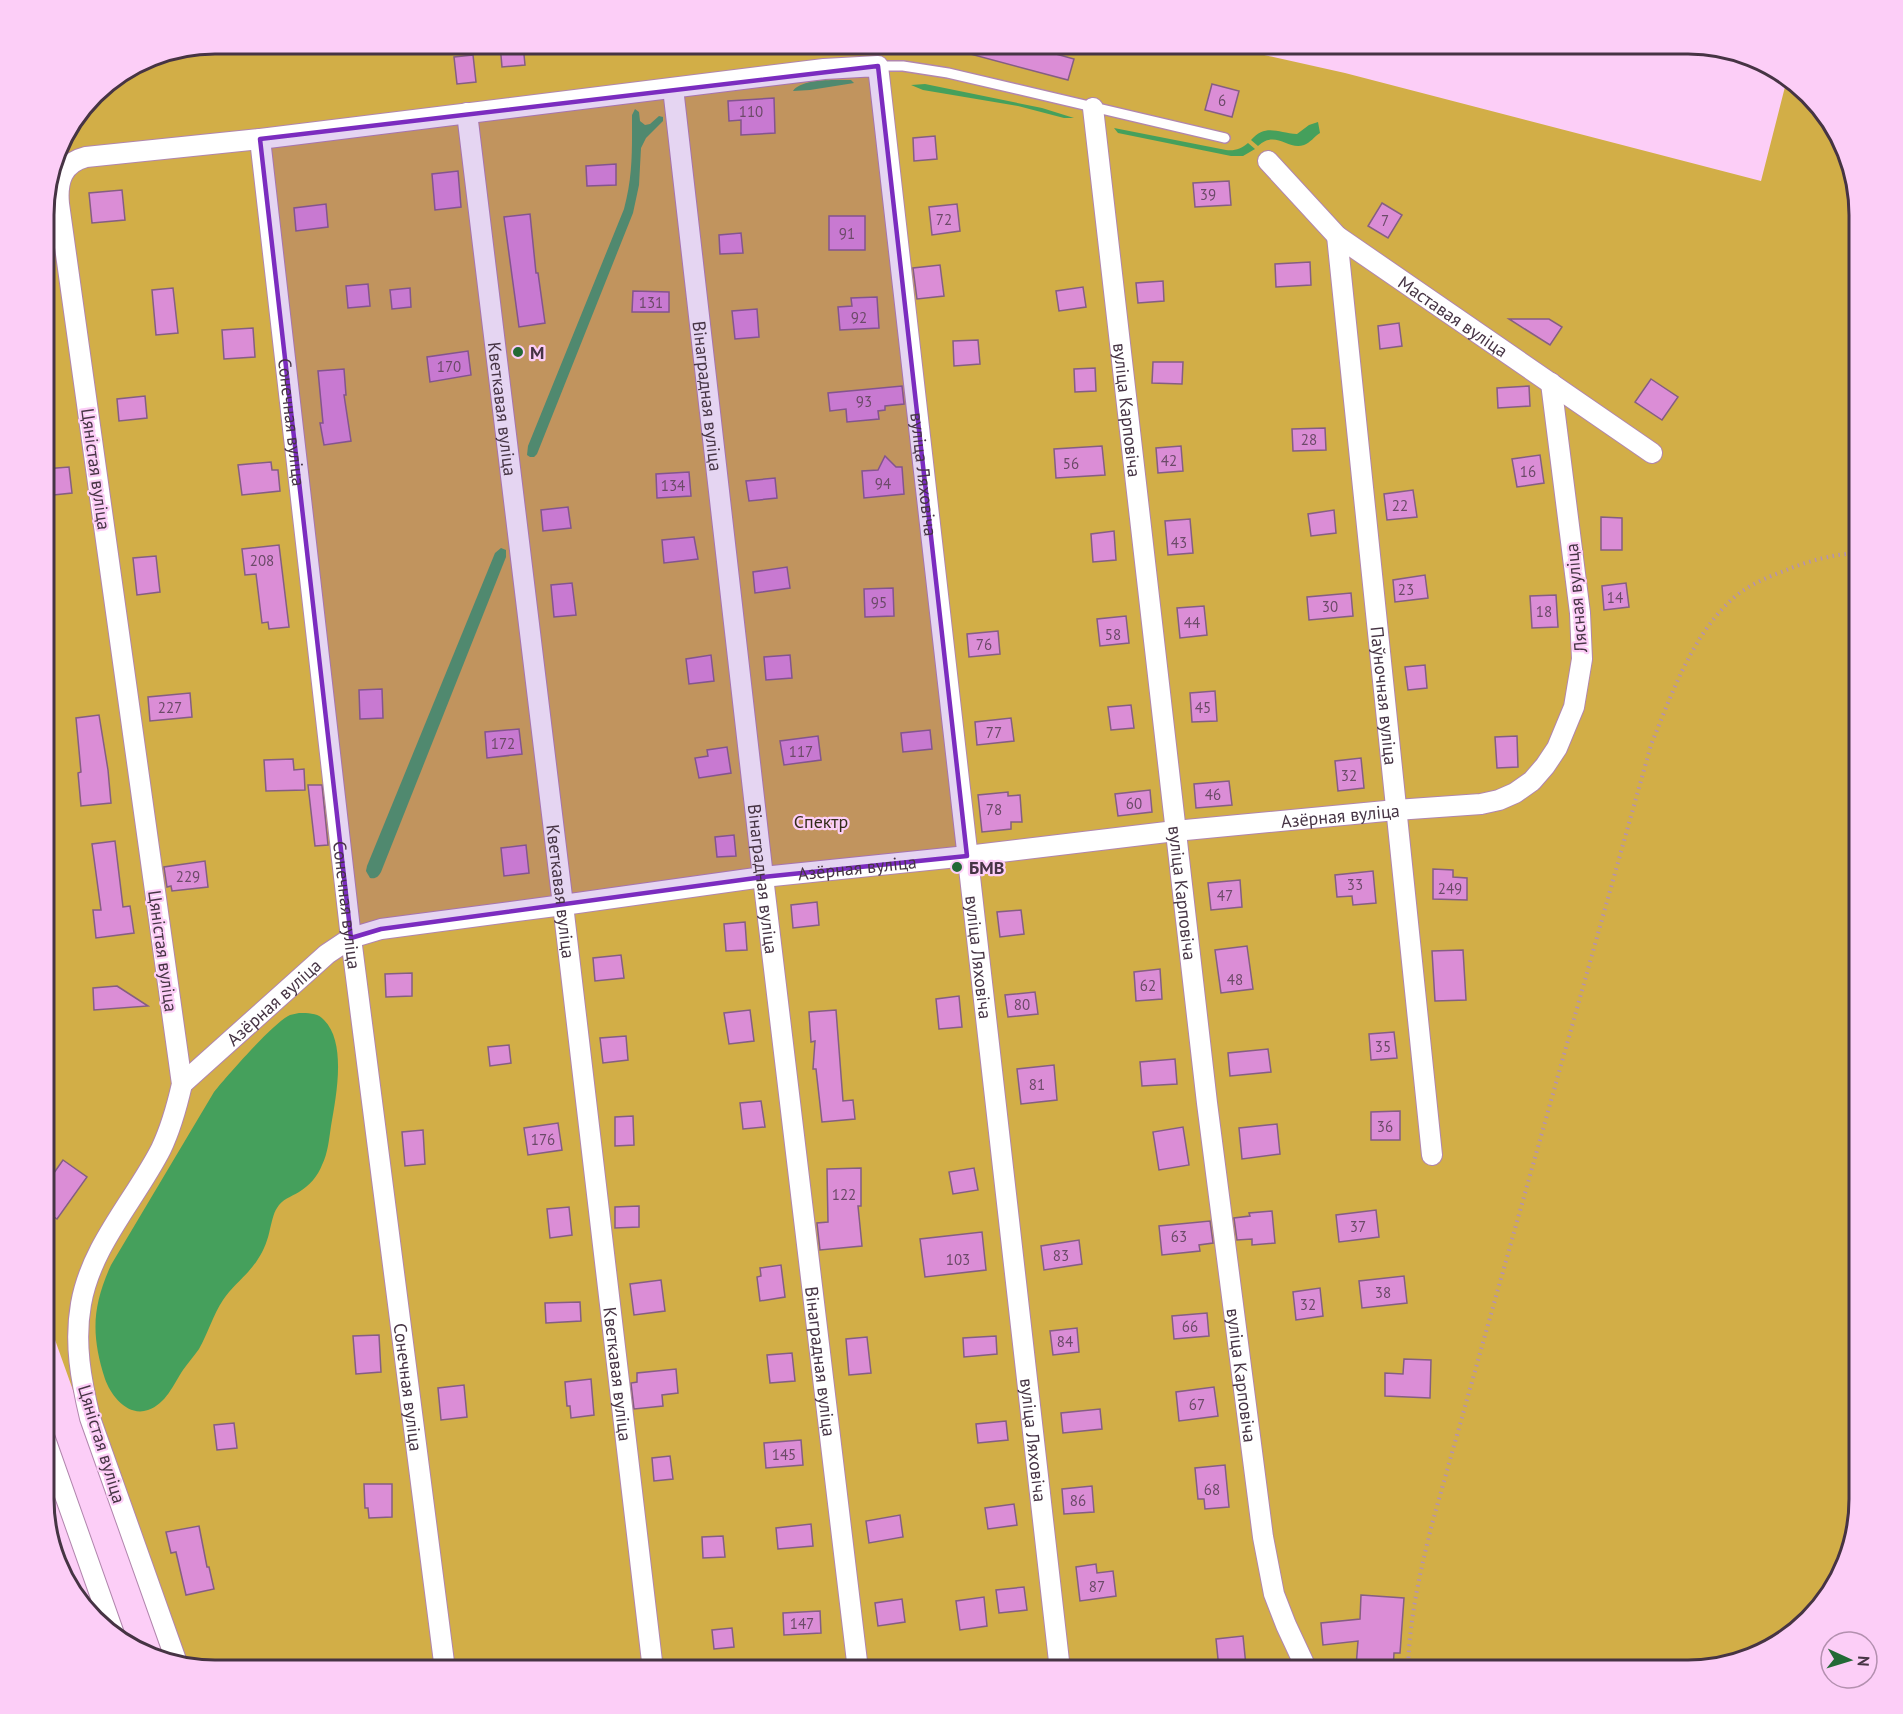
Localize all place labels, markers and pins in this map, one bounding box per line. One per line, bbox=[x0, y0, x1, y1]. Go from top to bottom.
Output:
place label: М bbox=[530, 341, 544, 364]
marker: М bbox=[511, 345, 525, 359]
place label: БМВ bbox=[969, 856, 1004, 879]
marker: БМВ bbox=[950, 860, 964, 874]

